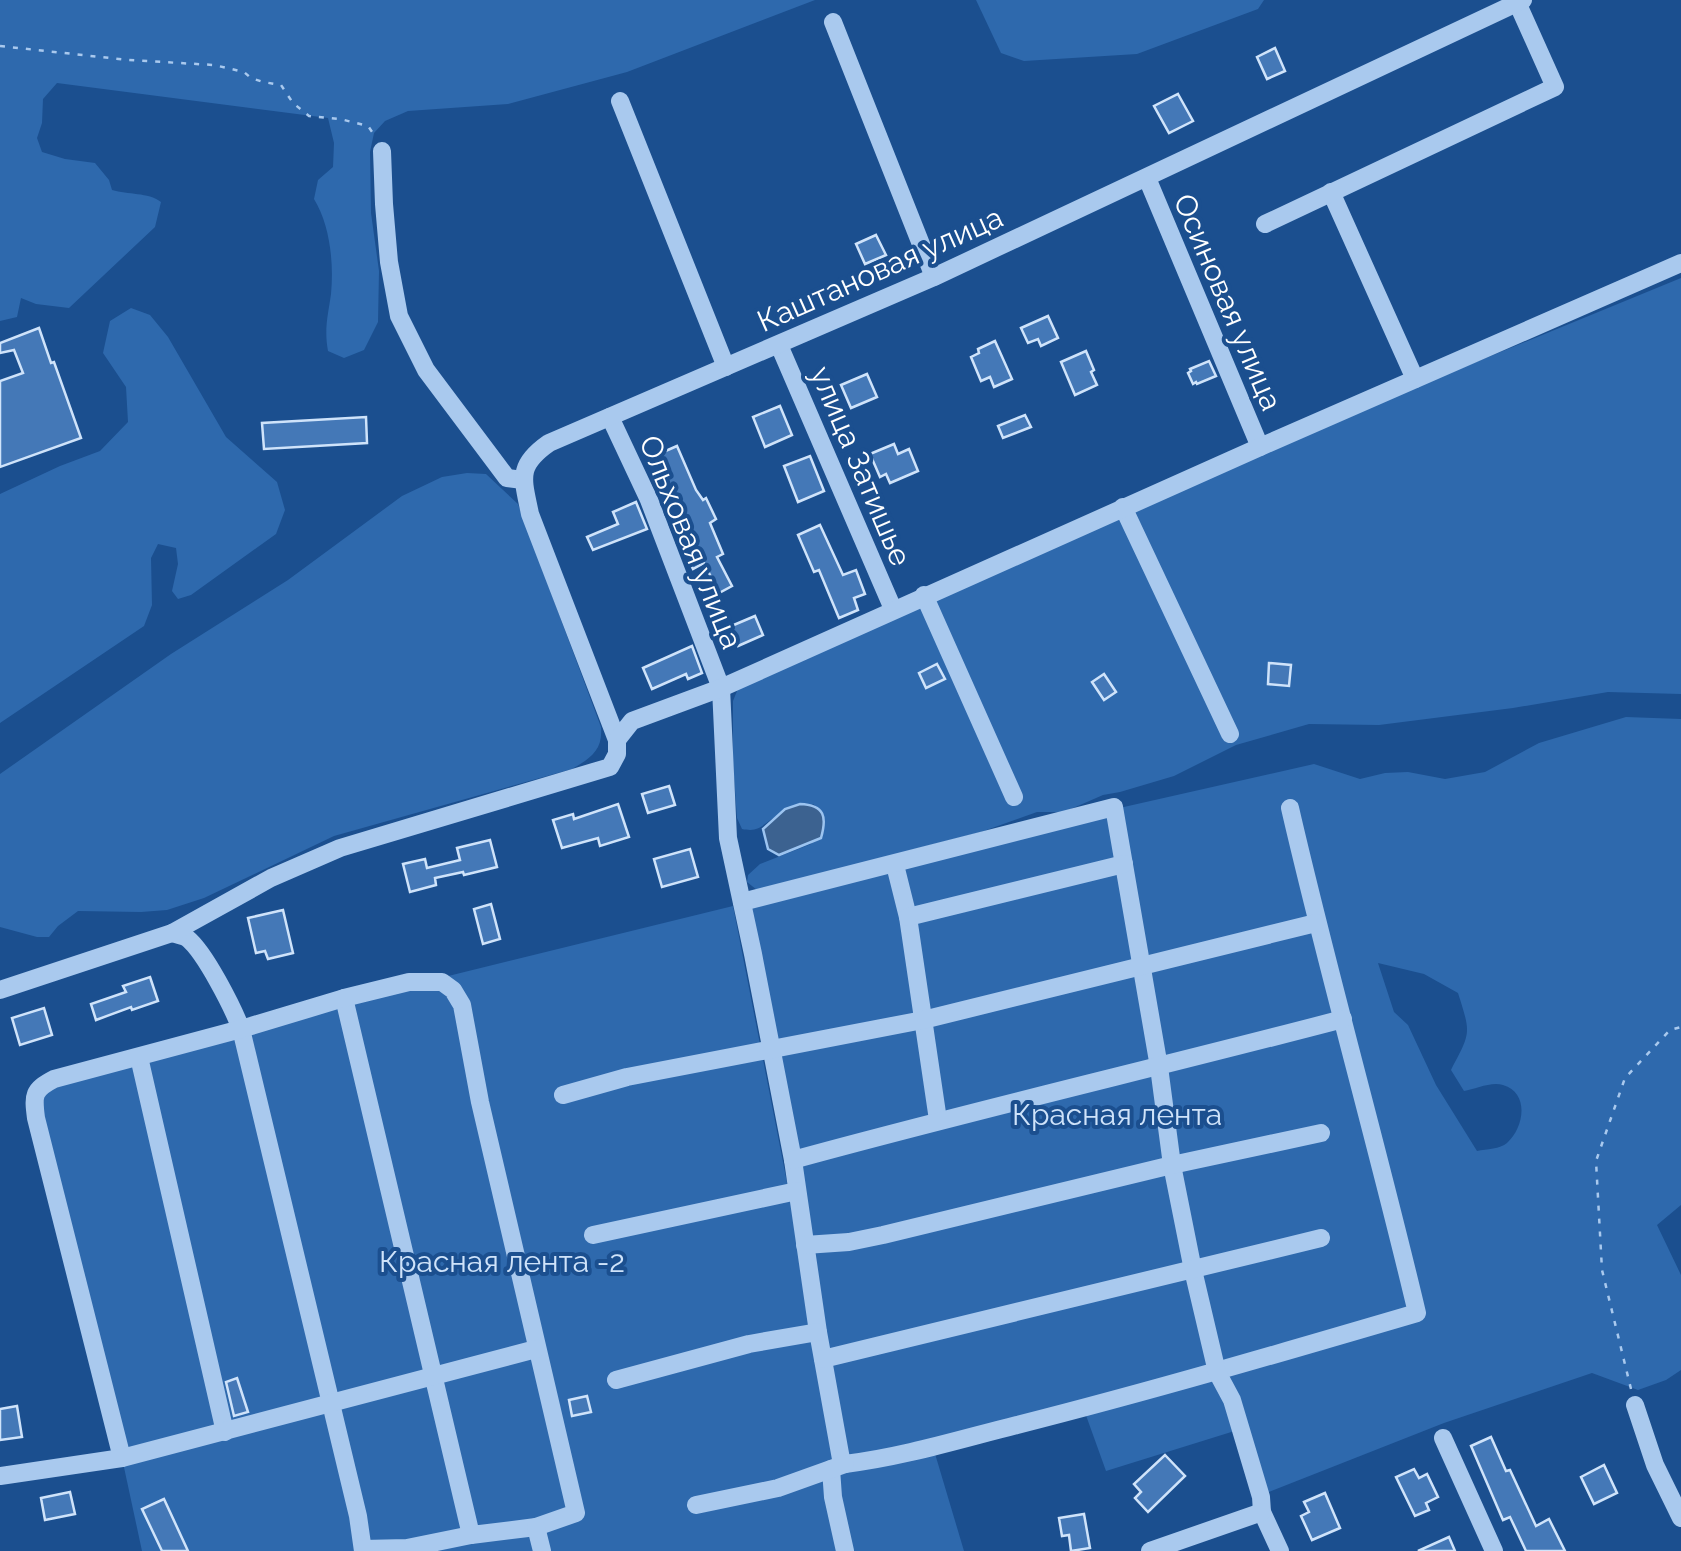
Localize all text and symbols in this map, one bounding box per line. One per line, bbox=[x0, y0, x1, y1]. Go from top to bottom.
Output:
street label: Осиновая улица bbox=[1167, 188, 1289, 416]
street label: Каштановая улица bbox=[752, 199, 1008, 339]
street label: улица Затишье bbox=[803, 361, 919, 571]
street label: Ольховая улица bbox=[632, 430, 750, 654]
park label: Красная лента bbox=[1012, 1097, 1222, 1132]
park label: Красная лента -2 bbox=[379, 1244, 625, 1279]

